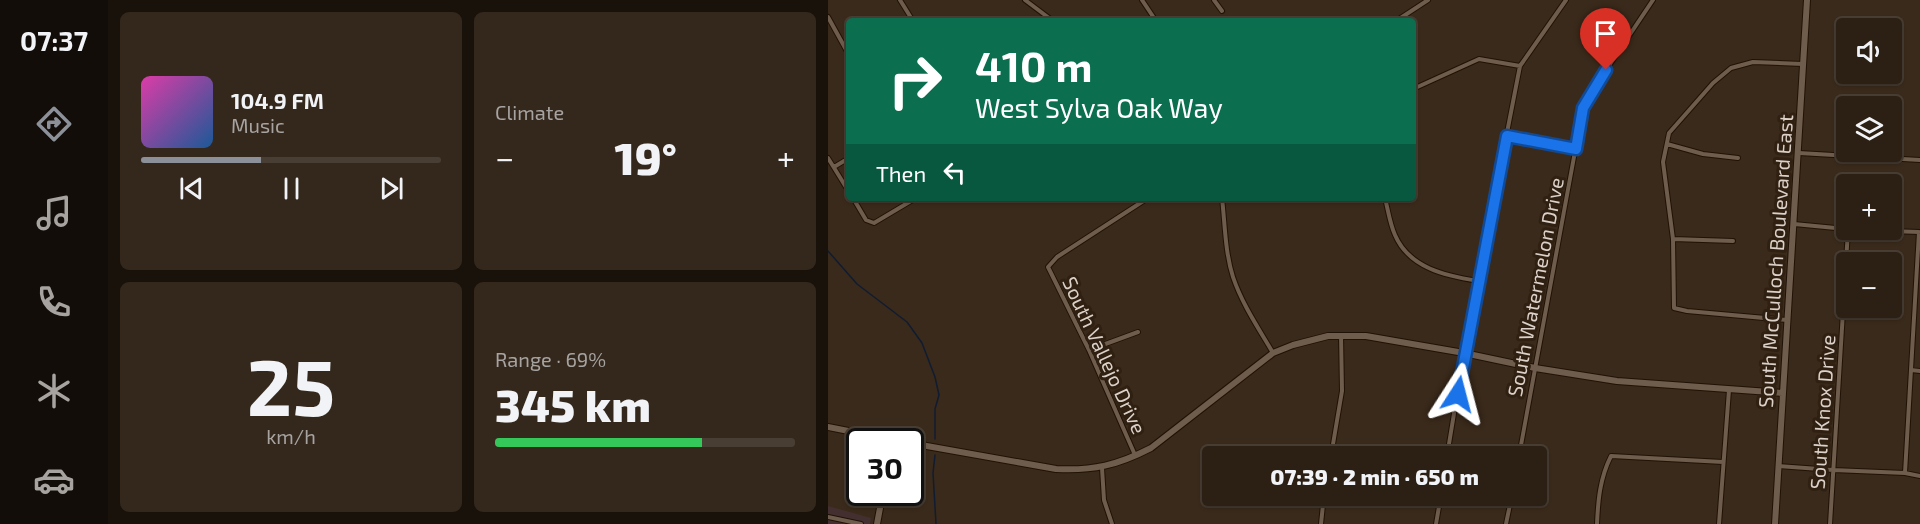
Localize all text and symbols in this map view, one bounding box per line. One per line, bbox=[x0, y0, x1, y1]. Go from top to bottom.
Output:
pin bbox=[1580, 8, 1631, 70]
icon: arrive bbox=[1589, 17, 1622, 50]
map controls bbox=[1836, 18, 1902, 318]
button: sound bbox=[1836, 18, 1902, 84]
text: 07:37 bbox=[20, 24, 88, 56]
text: 410 m bbox=[975, 40, 1092, 90]
icon: right bbox=[876, 42, 954, 120]
text: 104.9 FM bbox=[231, 87, 324, 113]
text: West Sylva Oak Way bbox=[975, 91, 1223, 123]
button: layers bbox=[1836, 96, 1902, 162]
text: Climate bbox=[495, 100, 564, 124]
icon: directions bbox=[33, 103, 75, 145]
text: Music bbox=[231, 113, 285, 137]
street label: South McCulloch Boulevard East bbox=[1753, 113, 1797, 408]
text: 19° bbox=[614, 130, 677, 184]
text: − bbox=[495, 137, 514, 177]
text: + bbox=[777, 137, 795, 177]
icon: left bbox=[938, 156, 971, 189]
text: Then bbox=[876, 160, 926, 186]
icon: previous bbox=[175, 172, 208, 205]
icon: pause bbox=[275, 172, 308, 205]
icon: next bbox=[375, 172, 408, 205]
button: + bbox=[1836, 174, 1902, 240]
street label: South Watermelon Drive bbox=[1502, 175, 1568, 399]
icon: music bbox=[33, 192, 75, 234]
button: − bbox=[1836, 252, 1902, 318]
street label: South Vallejo Drive bbox=[1058, 273, 1152, 437]
icon: phone bbox=[33, 281, 75, 323]
street label: South Knox Drive bbox=[1805, 334, 1839, 490]
text: 25 bbox=[247, 338, 335, 432]
text: Range · 69% bbox=[495, 347, 606, 371]
position arrow bbox=[1426, 362, 1490, 426]
icon: climate bbox=[33, 370, 75, 412]
text: 345 km bbox=[495, 377, 651, 431]
text: km/h bbox=[266, 424, 316, 448]
speed limit sign: 30 bbox=[846, 428, 924, 506]
icon: car bbox=[33, 459, 75, 501]
text: 07:39 · 2 min · 650 m bbox=[1270, 463, 1479, 489]

